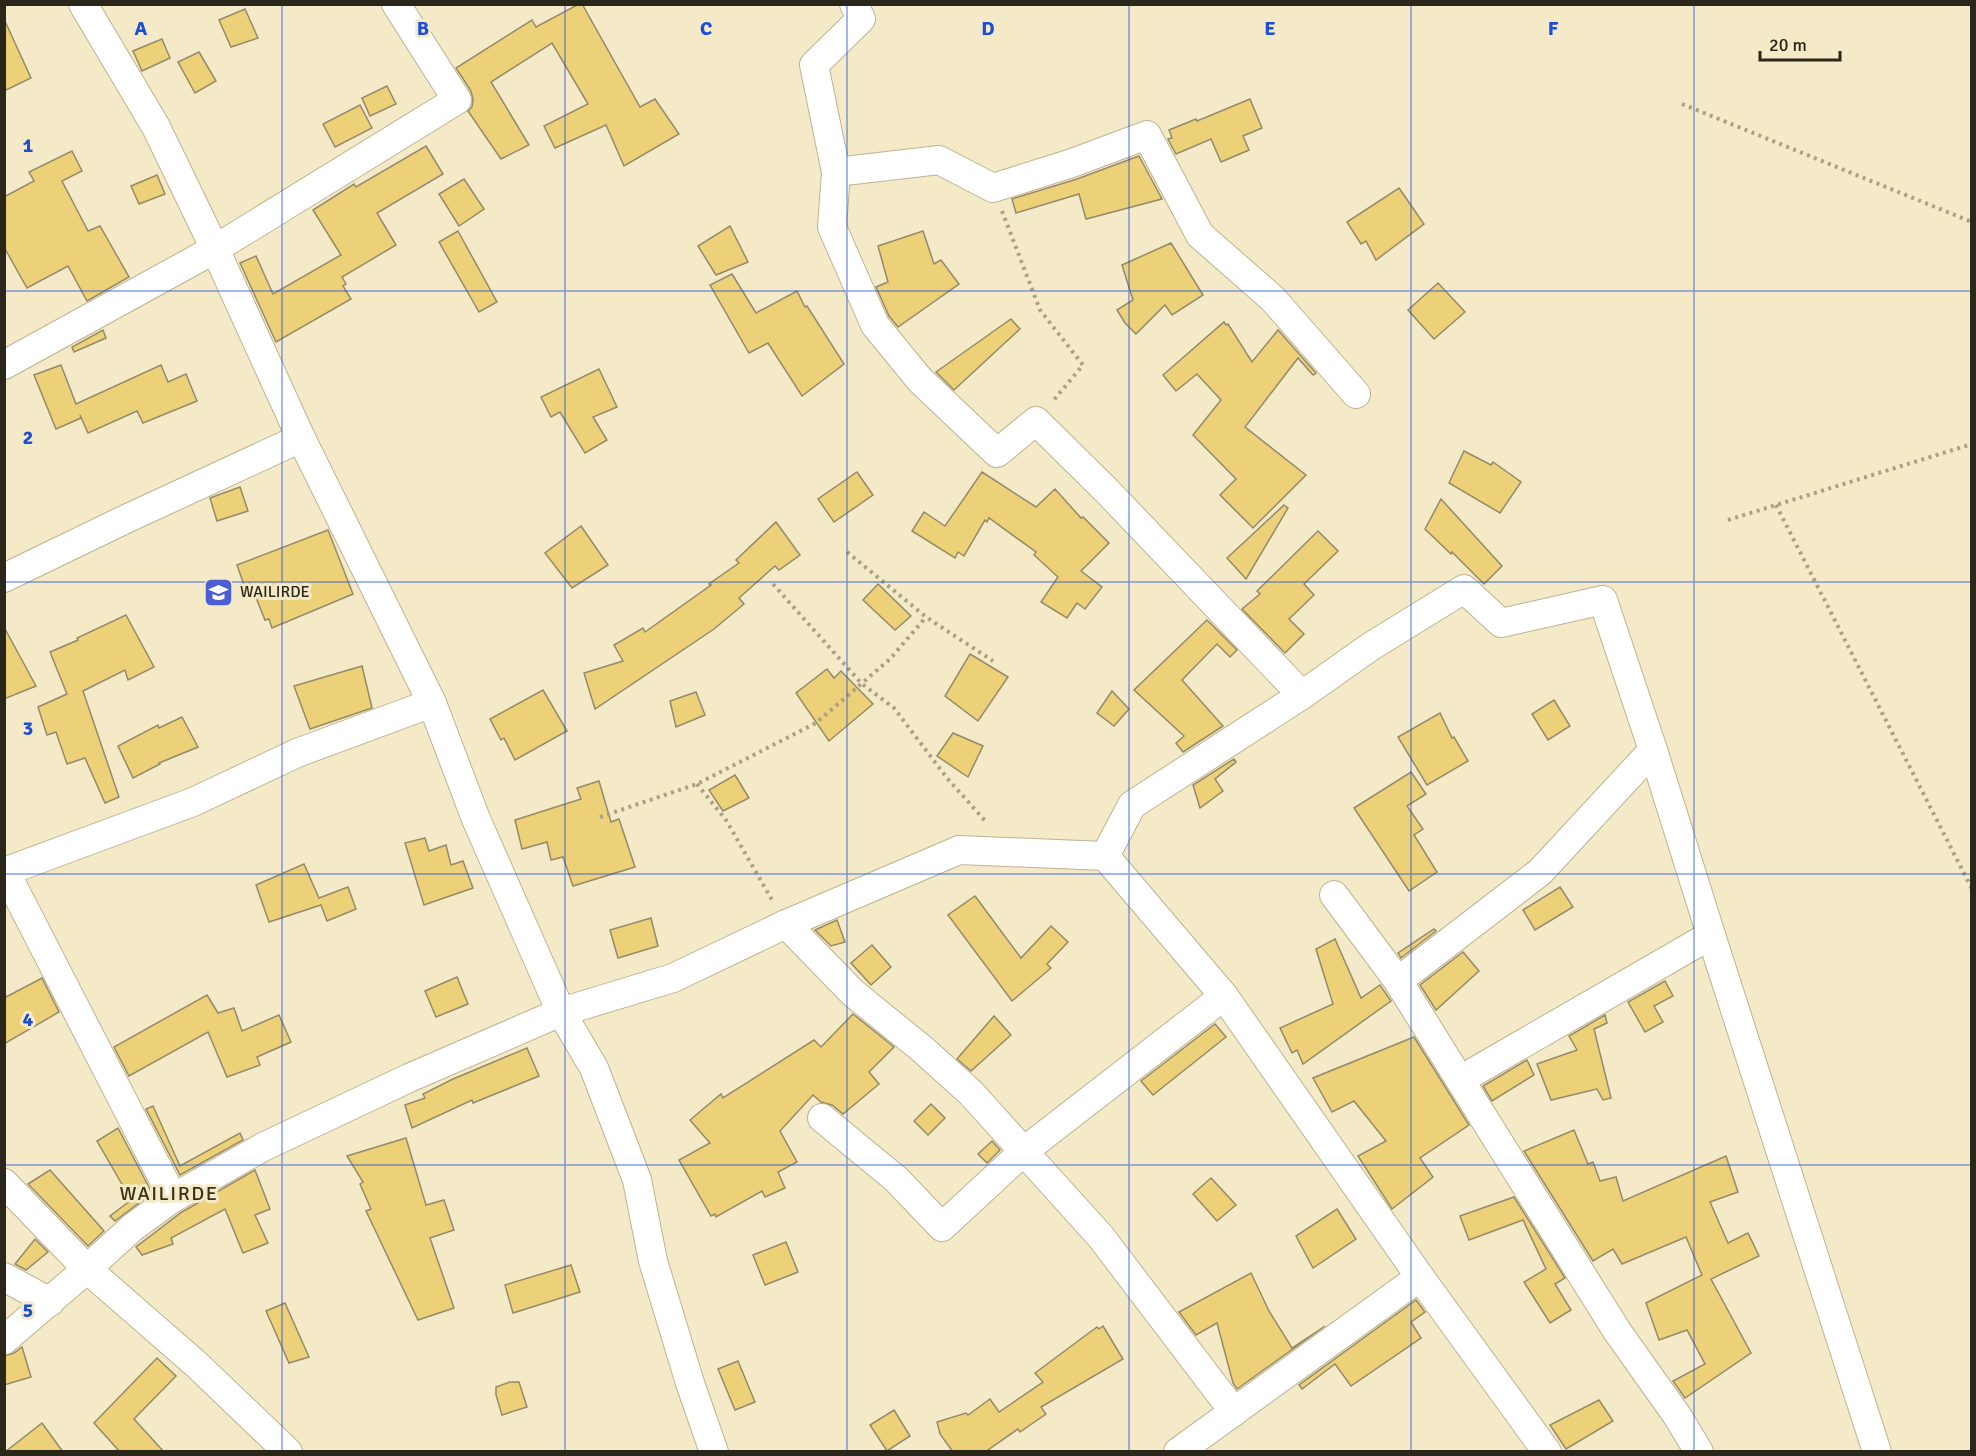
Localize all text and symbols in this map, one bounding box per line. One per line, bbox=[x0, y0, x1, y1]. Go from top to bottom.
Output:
text: A bbox=[135, 16, 148, 41]
text: B bbox=[417, 16, 429, 41]
text: C bbox=[700, 16, 712, 41]
text: D bbox=[981, 16, 995, 41]
text: E bbox=[1264, 16, 1276, 41]
text: F bbox=[1548, 16, 1559, 41]
scale bar bbox=[1760, 24, 1840, 62]
text: 20 m bbox=[1769, 34, 1807, 56]
text: 1 bbox=[23, 133, 34, 158]
text: 2 bbox=[23, 425, 33, 450]
school or university icon: WAILIRDE bbox=[203, 576, 235, 608]
place label: WAILIRDE bbox=[240, 582, 310, 602]
text: 3 bbox=[23, 716, 33, 741]
text: 4 bbox=[23, 1007, 34, 1032]
district label: WAILIRDE bbox=[120, 1181, 218, 1206]
text: 5 bbox=[23, 1298, 33, 1323]

